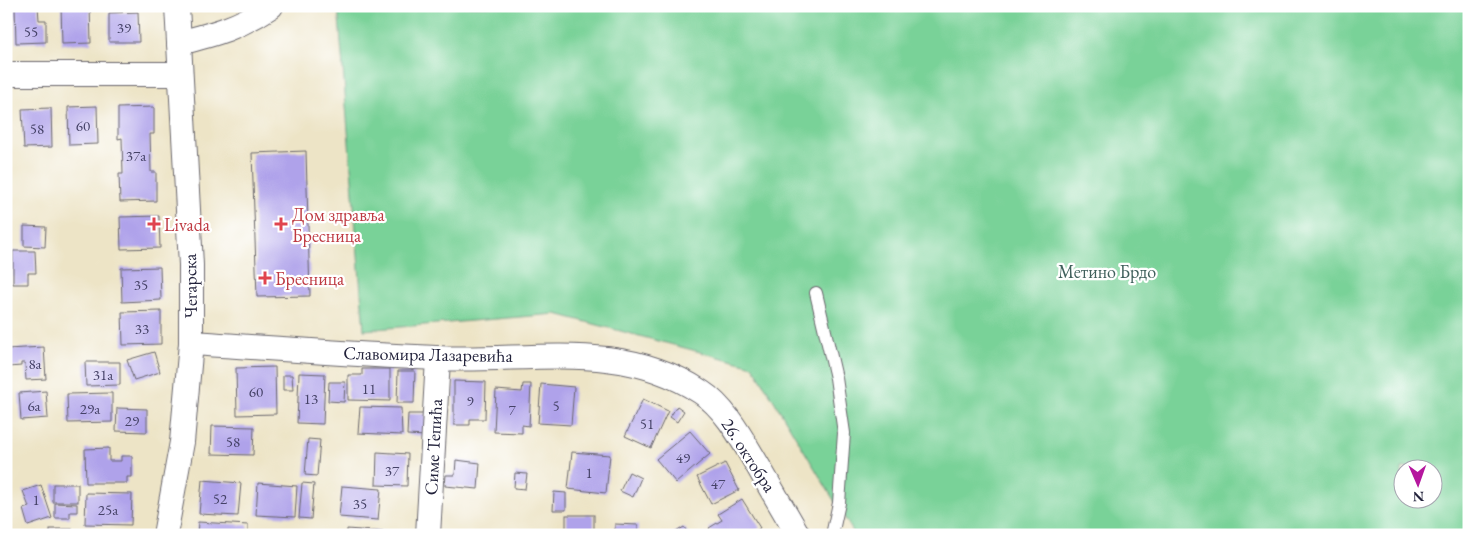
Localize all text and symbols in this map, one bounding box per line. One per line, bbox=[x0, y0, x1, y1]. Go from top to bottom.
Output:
house number: 39 bbox=[117, 18, 131, 37]
house number: 55 bbox=[24, 22, 38, 41]
house number: 60 bbox=[76, 116, 90, 135]
house number: 58 bbox=[30, 119, 44, 138]
house number: 37a bbox=[126, 146, 146, 165]
place label: Дом здравља Бресница bbox=[292, 203, 385, 247]
place label: Livada bbox=[164, 213, 211, 236]
marker: Дом здравља Бресница bbox=[274, 217, 288, 231]
marker: Livada bbox=[148, 218, 160, 230]
street label: Чегарска bbox=[178, 253, 202, 319]
park label: Метино Брдо bbox=[1058, 260, 1156, 283]
place label: Бресница bbox=[275, 267, 345, 290]
marker: Бресница bbox=[259, 272, 271, 284]
house number: 35 bbox=[134, 275, 148, 294]
house number: 33 bbox=[135, 319, 149, 338]
street label: Славомира Лазаревића bbox=[343, 341, 514, 367]
house number: 8a bbox=[28, 354, 42, 373]
house number: 31a bbox=[93, 365, 113, 384]
house number: 11 bbox=[362, 379, 376, 398]
house number: 60 bbox=[249, 382, 263, 401]
house number: 13 bbox=[304, 389, 318, 408]
house number: 9 bbox=[466, 391, 474, 410]
house number: 6a bbox=[27, 396, 41, 415]
house number: 5 bbox=[552, 396, 560, 415]
street label: Симе Тепића bbox=[419, 397, 447, 496]
house number: 29a bbox=[80, 399, 100, 418]
house number: 7 bbox=[508, 400, 516, 419]
house number: 29 bbox=[125, 411, 139, 430]
house number: 51 bbox=[640, 414, 654, 433]
street label: 26. октобра bbox=[717, 414, 782, 497]
house number: 58 bbox=[226, 432, 240, 451]
house number: 49 bbox=[676, 448, 690, 467]
north arrow bbox=[1392, 458, 1442, 508]
house number: 37 bbox=[385, 461, 400, 480]
house number: 1 bbox=[585, 463, 593, 482]
house number: 47 bbox=[711, 474, 726, 493]
text: N bbox=[1412, 488, 1424, 506]
house number: 52 bbox=[213, 489, 228, 508]
house number: 1 bbox=[32, 490, 40, 509]
house number: 35 bbox=[353, 494, 367, 513]
house number: 25a bbox=[98, 500, 118, 519]

